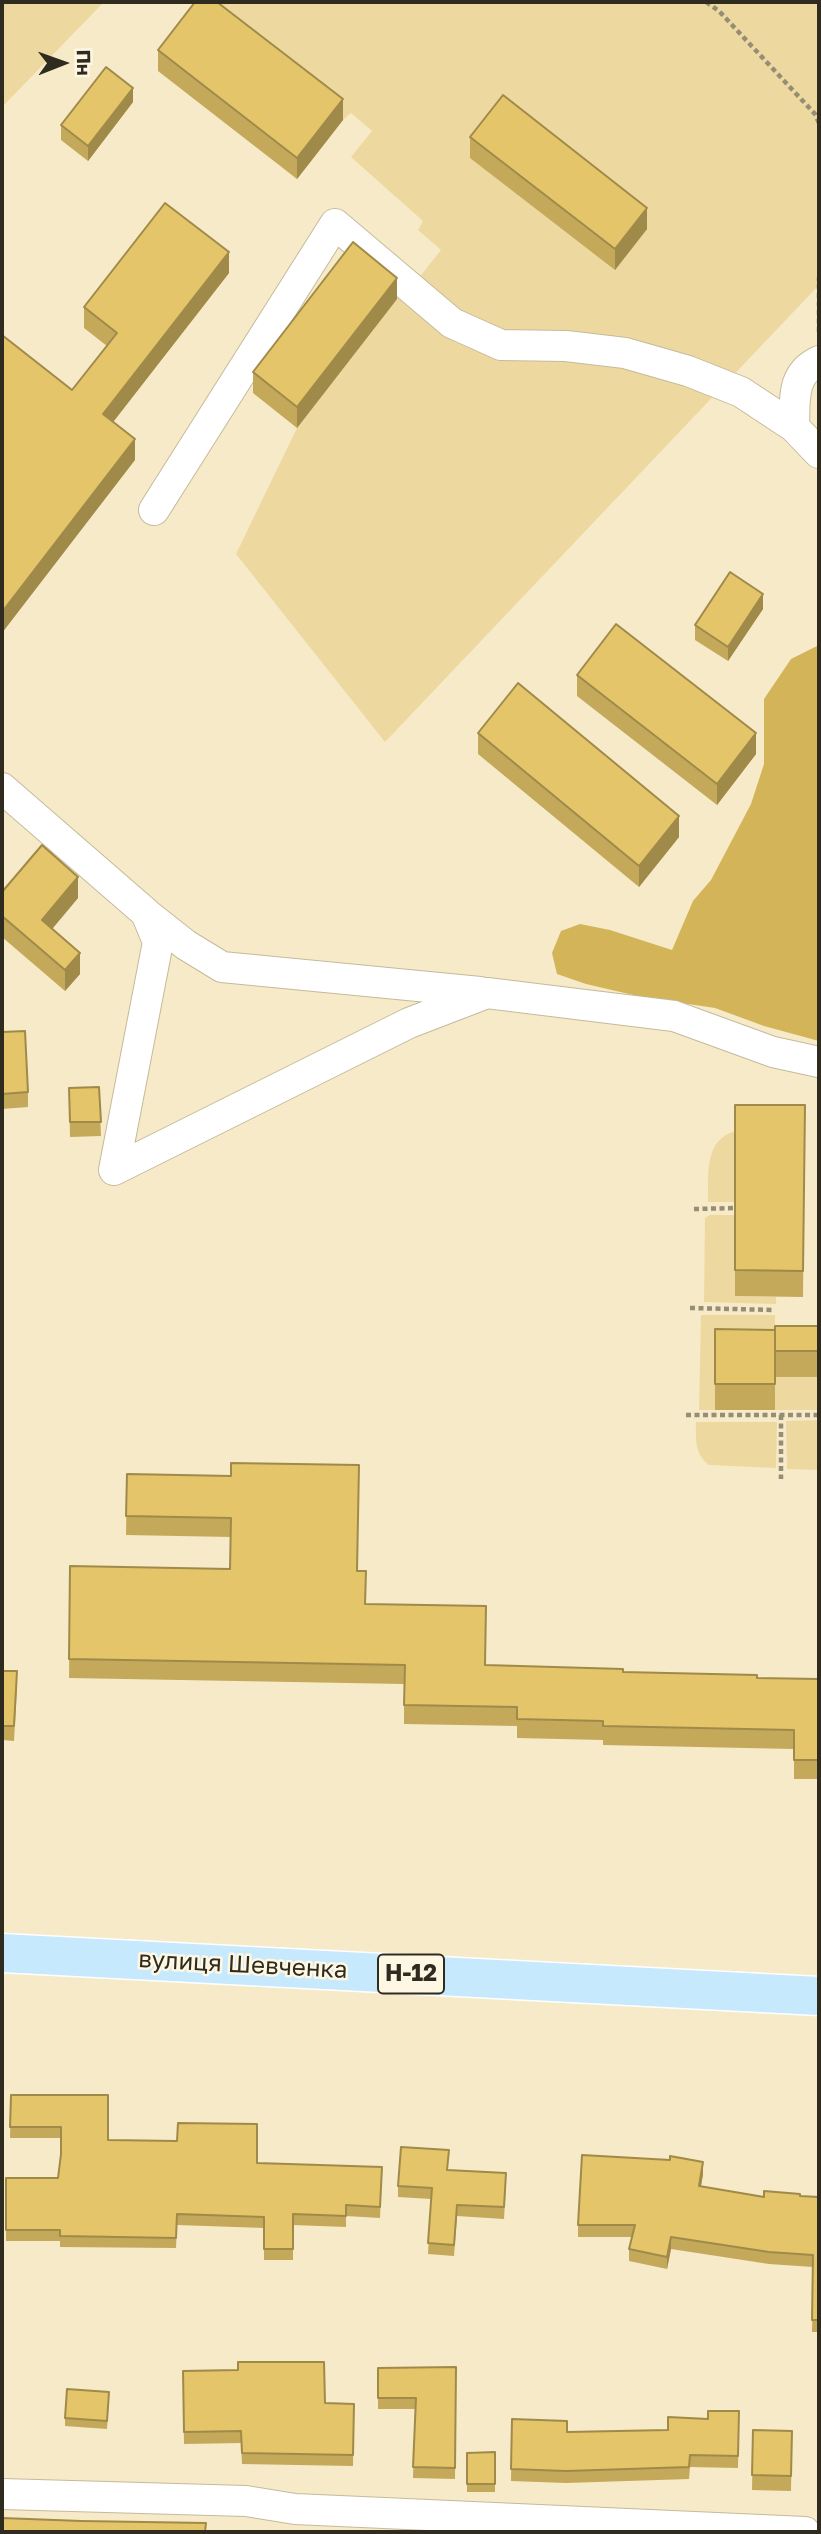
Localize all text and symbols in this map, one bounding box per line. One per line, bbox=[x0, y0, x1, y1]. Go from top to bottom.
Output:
north arrow bbox=[28, 28, 98, 98]
text: Пн bbox=[73, 50, 96, 76]
street label: вулиця Шевченка bbox=[138, 1945, 348, 1985]
road number: Н-12 bbox=[378, 1954, 444, 1994]

